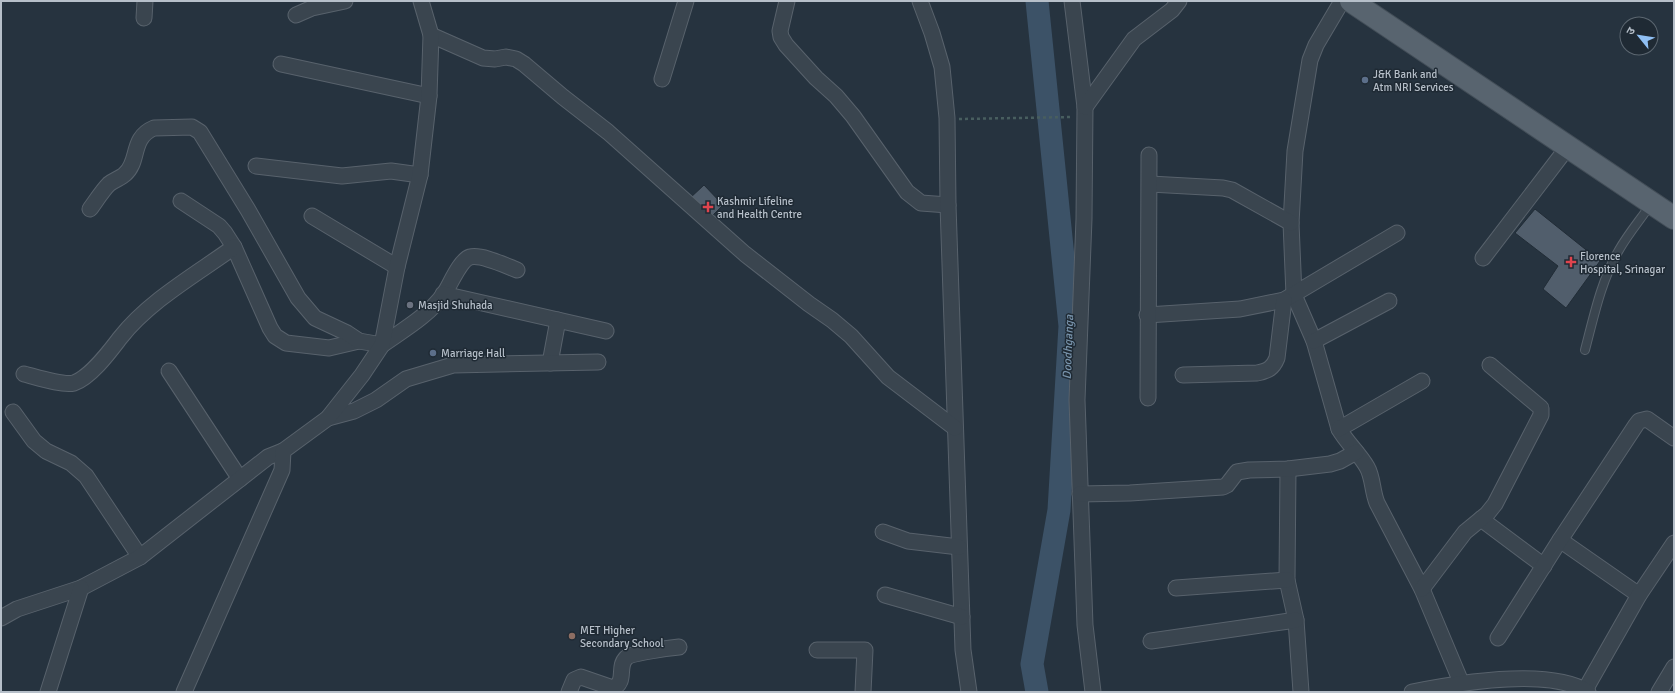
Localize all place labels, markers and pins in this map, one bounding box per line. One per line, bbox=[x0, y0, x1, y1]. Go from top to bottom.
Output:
place label: J&K Bank and Atm NRI Services bbox=[1373, 68, 1454, 94]
marker: J&K Bank and Atm NRI Services bbox=[1360, 75, 1370, 85]
place label: Kashmir Lifeline and Health Centre bbox=[717, 195, 802, 221]
marker: Kashmir Lifeline and Health Centre bbox=[702, 201, 714, 213]
place label: Florence Hospital, Srinagar bbox=[1580, 250, 1665, 276]
marker: Florence Hospital, Srinagar bbox=[1565, 256, 1577, 268]
place label: Masjid Shuhada bbox=[418, 299, 493, 312]
marker: Masjid Shuhada bbox=[405, 300, 415, 310]
place label: Marriage Hall bbox=[441, 347, 505, 360]
marker: Marriage Hall bbox=[428, 348, 438, 358]
place label: MET Higher Secondary School bbox=[580, 624, 664, 650]
marker: MET Higher Secondary School bbox=[567, 631, 577, 641]

